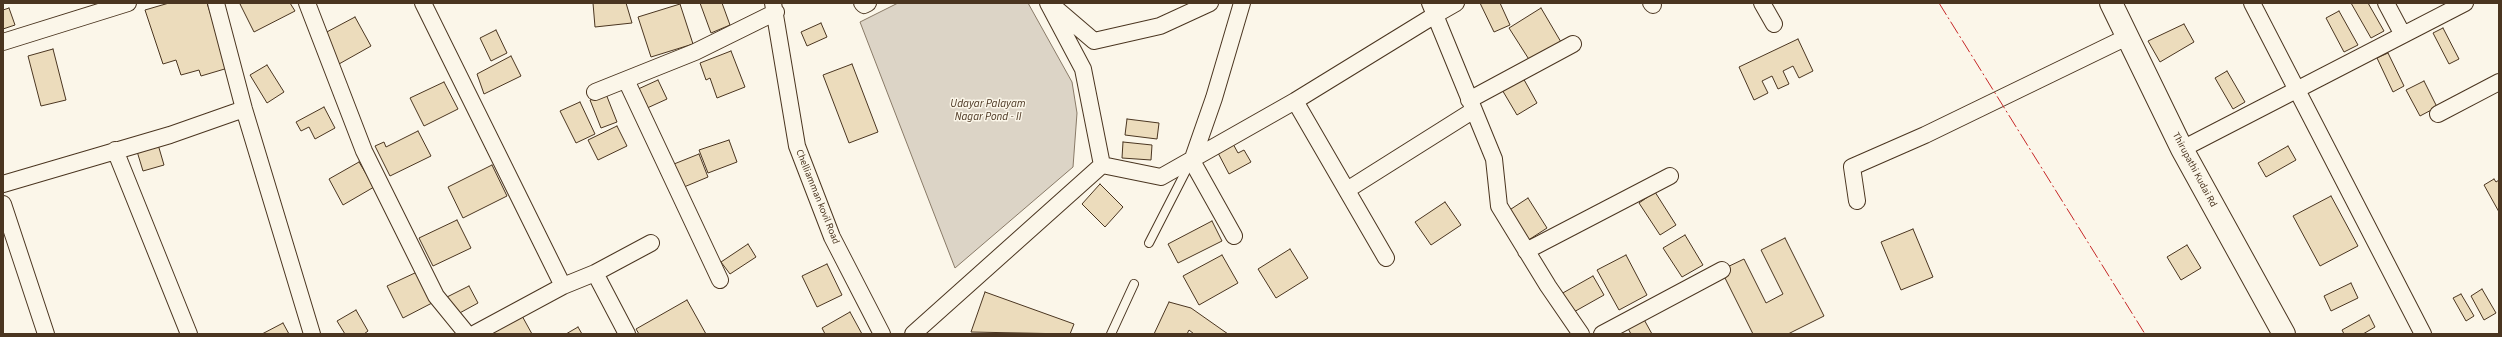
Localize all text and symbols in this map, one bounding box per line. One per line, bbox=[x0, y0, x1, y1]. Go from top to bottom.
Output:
water label: Udayar Palayam Nagar Pond - II bbox=[950, 98, 1026, 124]
street label: Thirupathi Kudai Rd bbox=[2169, 131, 2219, 209]
street label: Chelliamman kovil Road bbox=[793, 148, 841, 246]

